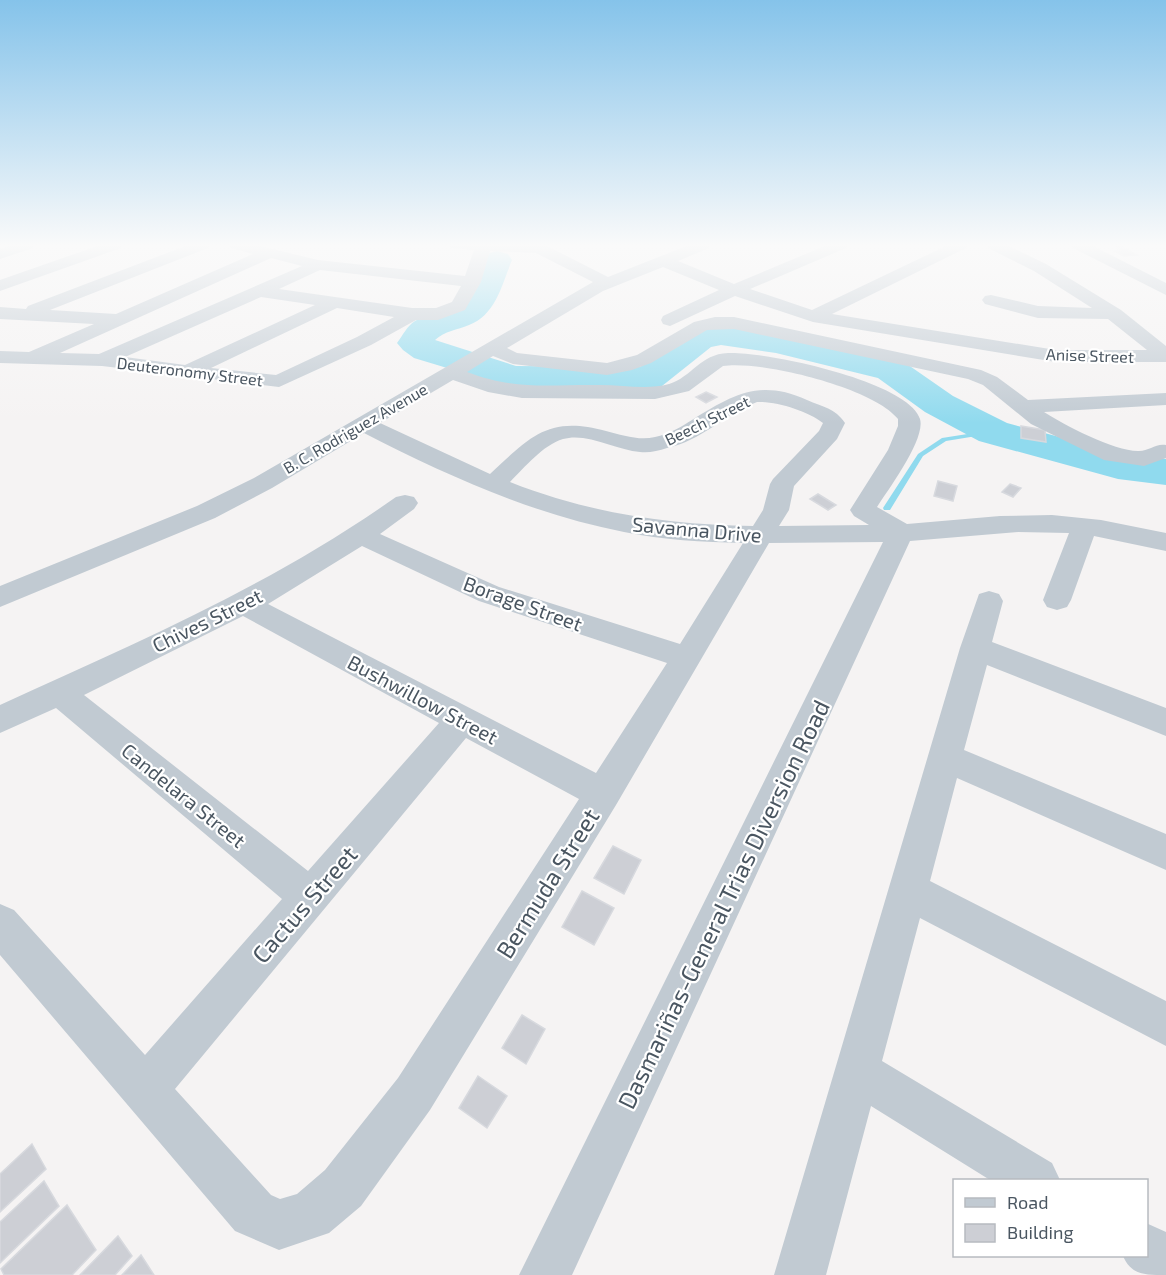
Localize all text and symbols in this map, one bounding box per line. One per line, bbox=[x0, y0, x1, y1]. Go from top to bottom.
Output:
street label: Anise Street bbox=[1046, 344, 1134, 366]
street label: Deuteronomy Street bbox=[116, 353, 264, 389]
street label: B. C. Rodriguez Avenue bbox=[279, 379, 431, 477]
street label: Beech Street bbox=[661, 391, 753, 449]
street label: Savanna Drive bbox=[631, 511, 763, 547]
street label: Borage Street bbox=[460, 570, 586, 636]
street label: Chives Street bbox=[148, 583, 266, 657]
street label: Bushwillow Street bbox=[344, 649, 502, 749]
street label: Dasmariñas-General Trias Diversion Road bbox=[611, 695, 835, 1113]
street label: Candelara Street bbox=[117, 738, 251, 852]
street label: Bermuda Street bbox=[489, 803, 605, 963]
street label: Cactus Street bbox=[245, 840, 363, 968]
legend bbox=[953, 1179, 1148, 1257]
text: Road bbox=[1007, 1191, 1048, 1213]
text: Building bbox=[1007, 1221, 1074, 1243]

